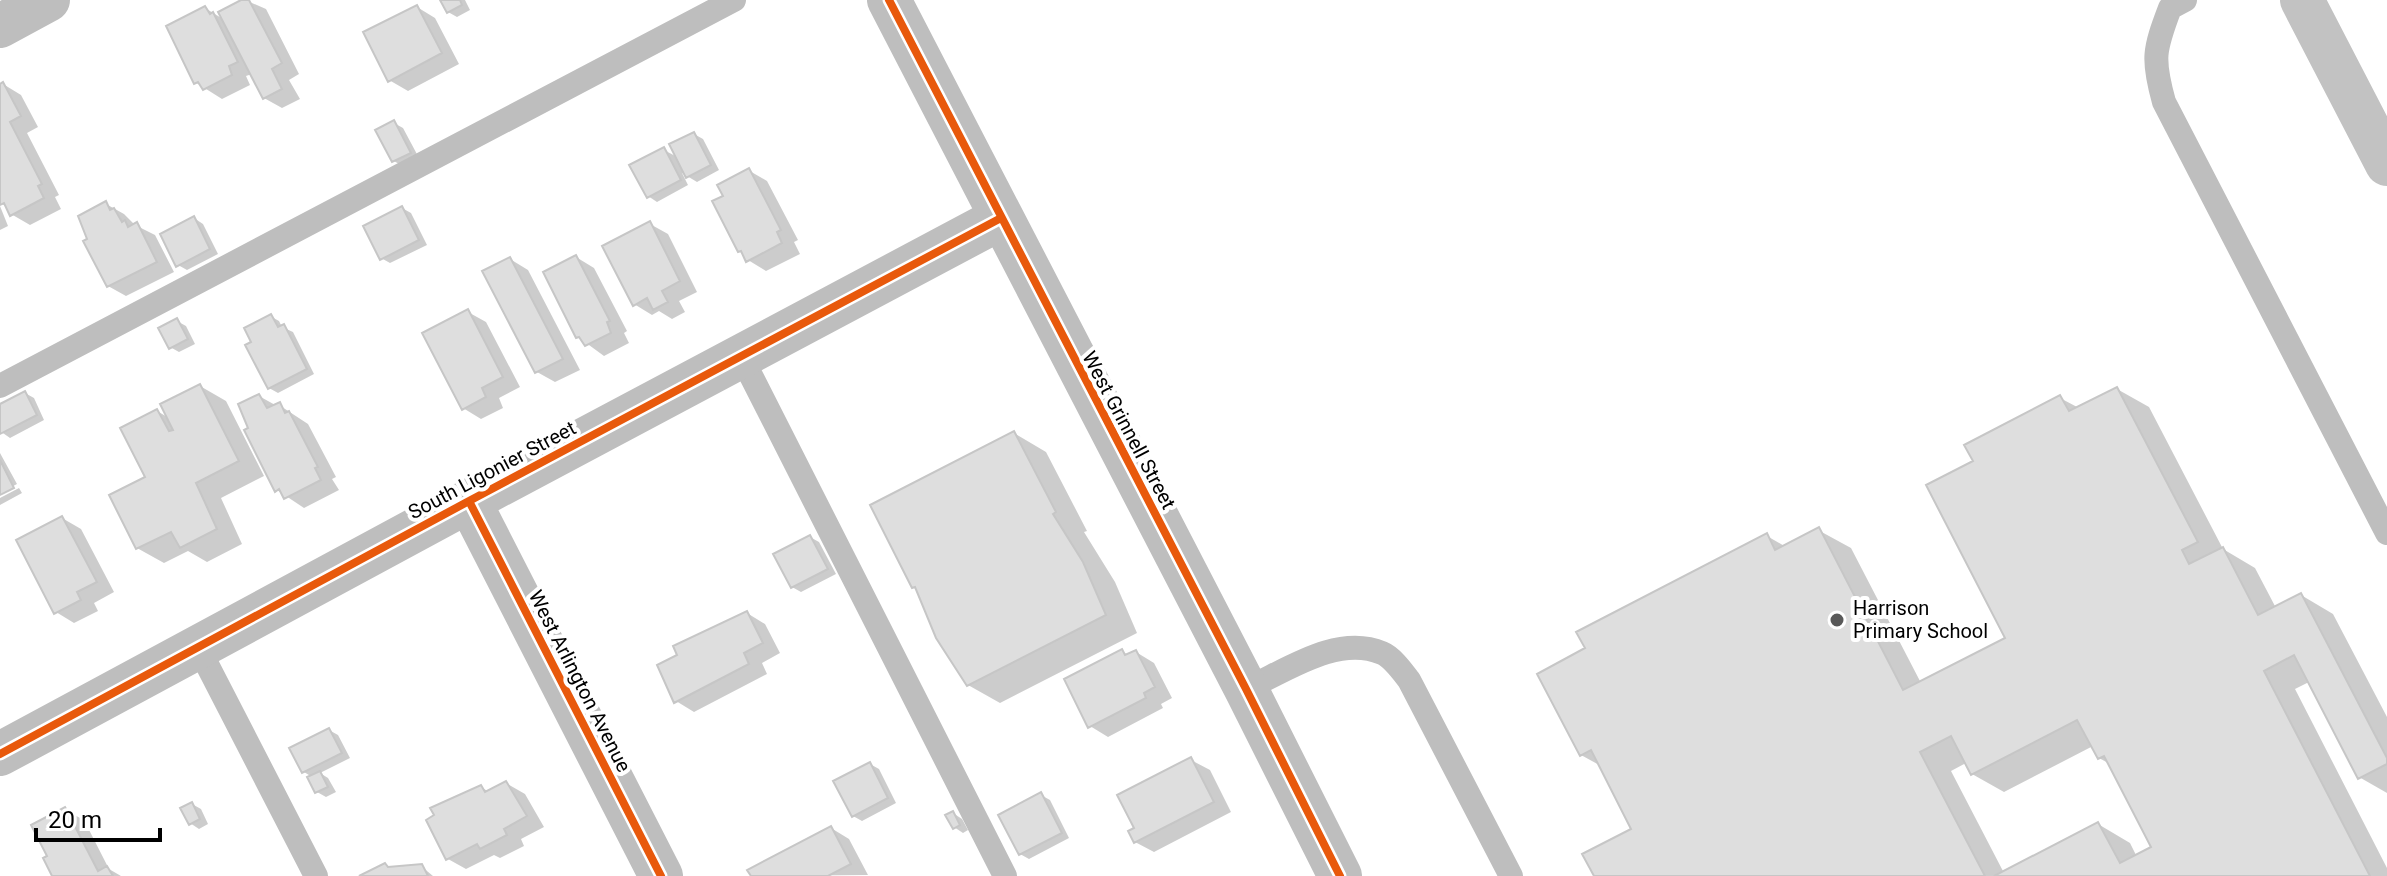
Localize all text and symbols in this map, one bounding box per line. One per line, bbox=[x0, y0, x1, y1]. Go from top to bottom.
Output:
street label: West Grinnell Street bbox=[1077, 347, 1181, 513]
street label: South Ligonier Street bbox=[404, 416, 580, 524]
street label: West Arlington Avenue bbox=[524, 586, 636, 776]
place label: Harrison Primary School bbox=[1853, 596, 1988, 643]
marker: Harrison Primary School bbox=[1828, 611, 1846, 629]
scale bar bbox=[36, 792, 160, 842]
text: 20 m bbox=[48, 806, 102, 834]

